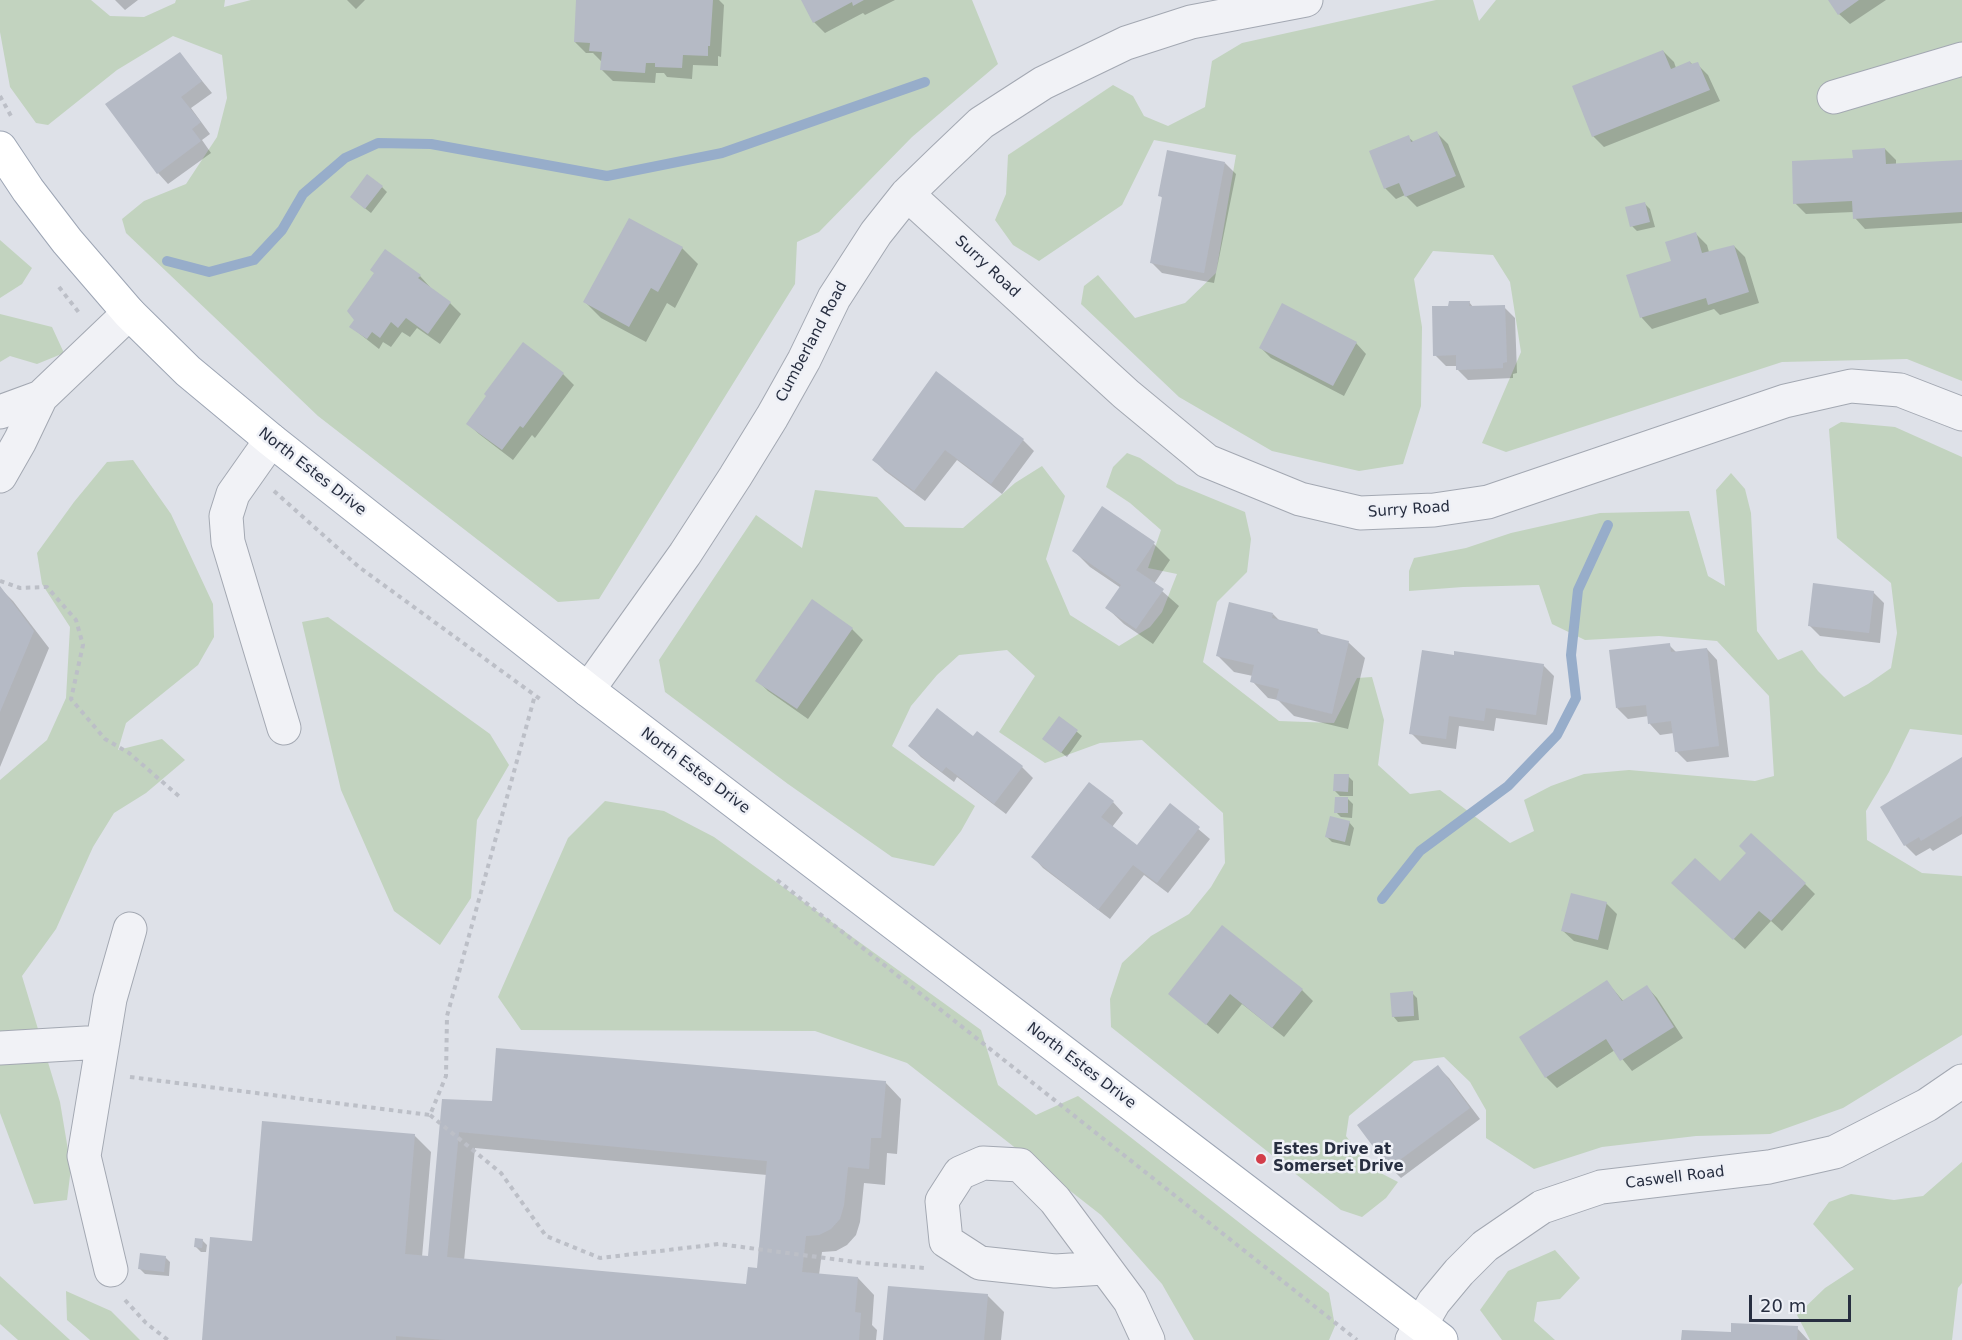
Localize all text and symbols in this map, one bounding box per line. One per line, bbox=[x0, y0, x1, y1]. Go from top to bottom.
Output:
street label: Surry Road bbox=[951, 232, 1023, 302]
street label: Cumberland Road bbox=[773, 278, 851, 406]
street label: North Estes Drive bbox=[255, 424, 369, 520]
street label: Surry Road bbox=[1367, 498, 1451, 522]
street label: North Estes Drive bbox=[637, 724, 753, 818]
street label: North Estes Drive bbox=[1023, 1019, 1139, 1113]
place label: Estes Drive at Somerset Drive bbox=[1273, 1141, 1404, 1176]
marker: Estes Drive at Somerset Drive bbox=[1254, 1152, 1268, 1166]
street label: Caswell Road bbox=[1624, 1163, 1726, 1193]
scale bar bbox=[1752, 1283, 1854, 1321]
text: 20 m bbox=[1760, 1295, 1806, 1316]

